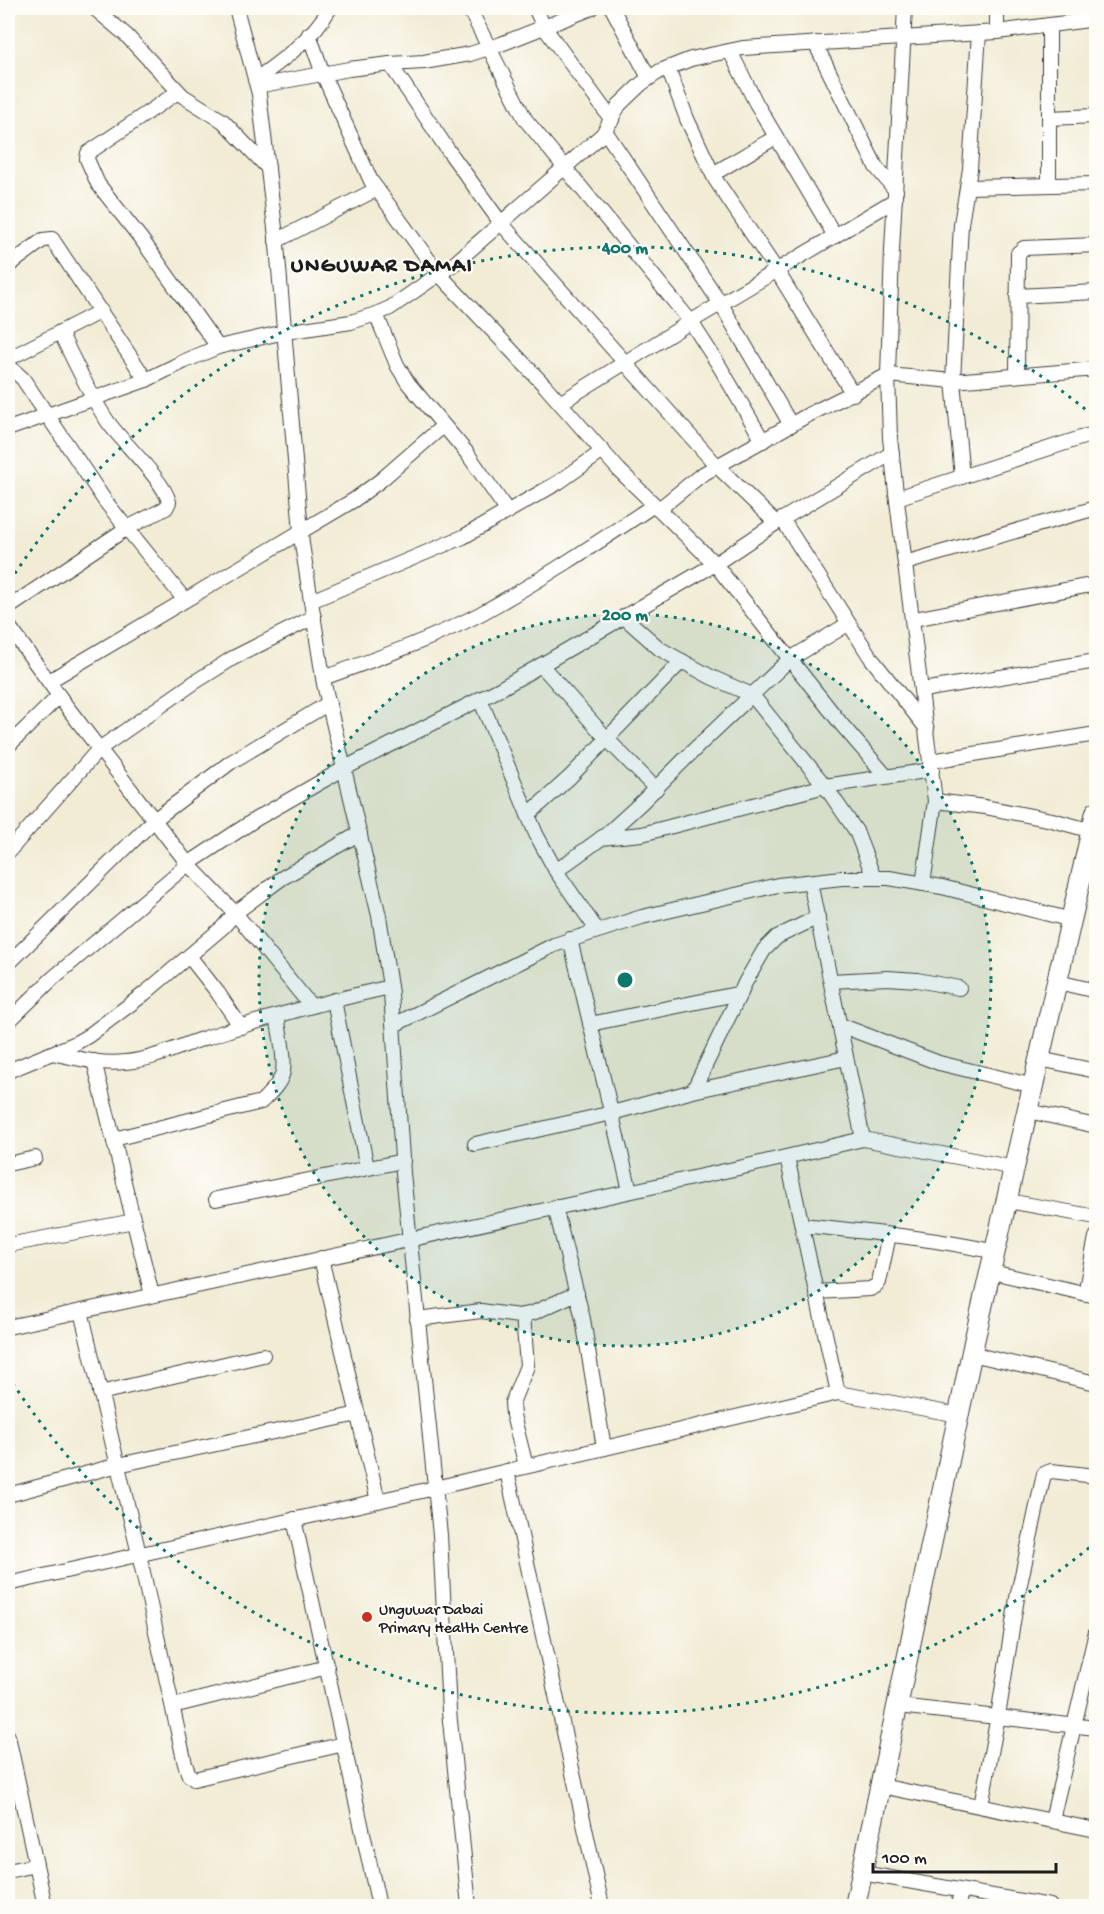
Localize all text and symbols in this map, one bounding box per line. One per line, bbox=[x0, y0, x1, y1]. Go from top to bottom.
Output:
text: 400 m bbox=[601, 239, 648, 260]
district label: UNGUWAR DAMAI bbox=[291, 254, 473, 280]
text: 200 m bbox=[602, 606, 648, 627]
centre of rings bbox=[615, 970, 635, 990]
place label: Unguwar Dabai Primary Health Centre bbox=[378, 1602, 529, 1639]
marker: Unguwar Dabai Primary Health Centre bbox=[360, 1610, 374, 1624]
scale bar bbox=[873, 1836, 1056, 1874]
text: 100 m bbox=[881, 1849, 927, 1870]

